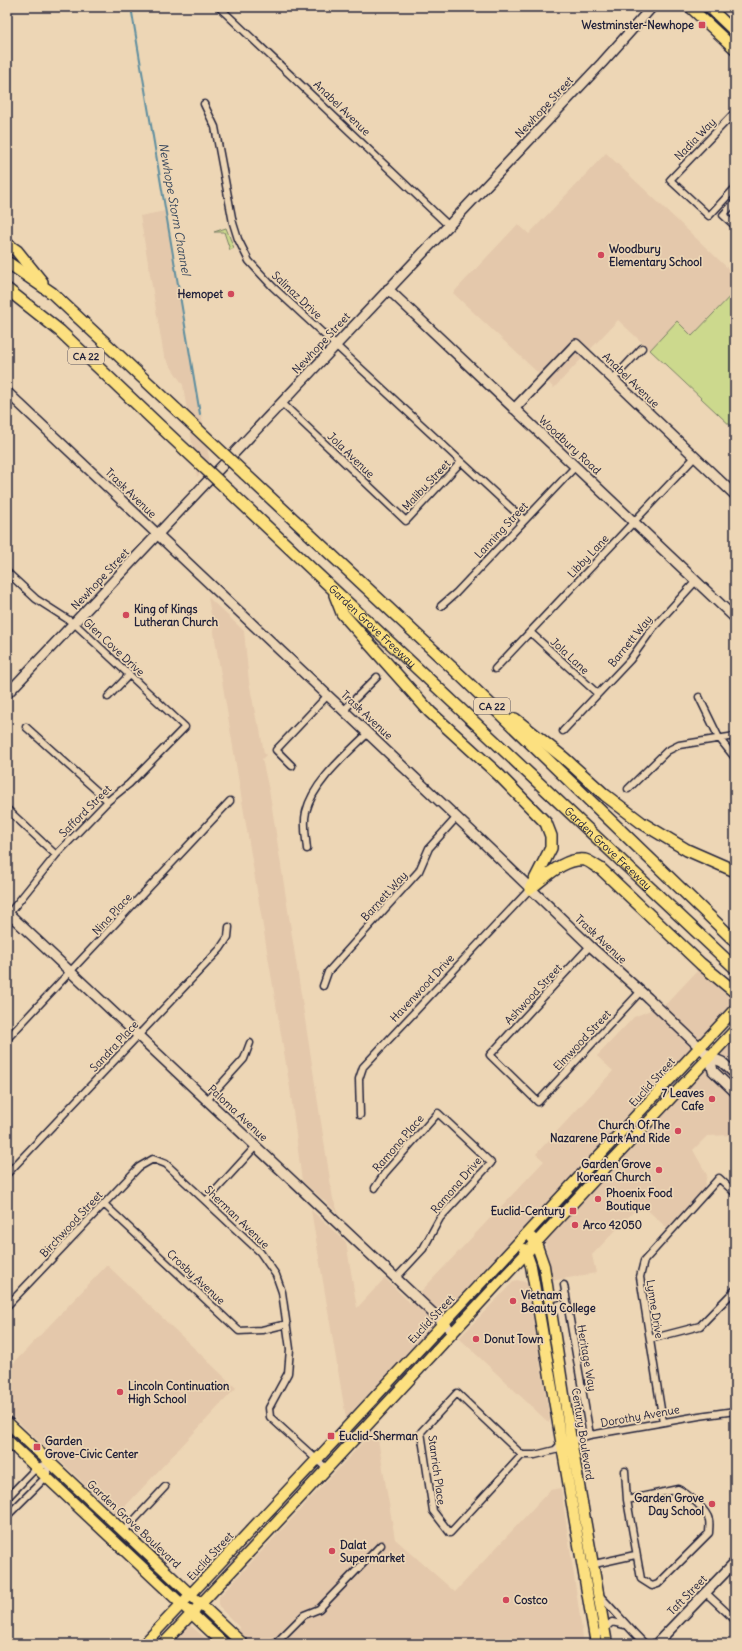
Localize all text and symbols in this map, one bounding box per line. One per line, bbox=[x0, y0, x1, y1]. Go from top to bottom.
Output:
place label: Westminster-Newhope bbox=[581, 18, 694, 33]
marker: Westminster-Newhope bbox=[697, 20, 707, 30]
street label: Newhope Street bbox=[512, 73, 576, 141]
street label: Anabel Avenue bbox=[311, 77, 373, 139]
street label: Nadia Way bbox=[671, 115, 719, 163]
water label: Newhope Storm Channel bbox=[156, 142, 194, 279]
place label: Woodbury Elementary School bbox=[609, 242, 702, 270]
marker: Woodbury Elementary School bbox=[596, 250, 606, 260]
street label: Salinaz Drive bbox=[269, 268, 325, 322]
place label: Hemopet bbox=[178, 287, 223, 302]
marker: Hemopet bbox=[226, 289, 236, 299]
street label: Newhope Street bbox=[289, 309, 353, 377]
road number: CA 22 bbox=[68, 348, 104, 364]
street label: Anabel Avenue bbox=[600, 349, 662, 411]
street label: Woodbury Road bbox=[536, 413, 604, 478]
street label: Jola Avenue bbox=[325, 429, 377, 481]
street label: Malibu Street bbox=[399, 456, 453, 513]
street label: Trask Avenue bbox=[102, 465, 160, 521]
street label: Lanning Street bbox=[471, 499, 531, 561]
street label: Libby Lane bbox=[564, 531, 612, 581]
street label: Newhope Street bbox=[68, 545, 132, 613]
street label: Garden Grove Freeway bbox=[326, 581, 419, 671]
place label: King of Kings Lutheran Church bbox=[134, 602, 219, 629]
marker: King of Kings Lutheran Church bbox=[121, 610, 131, 620]
street label: Barnett Way bbox=[605, 612, 655, 670]
street label: Glen Cove Drive bbox=[81, 615, 148, 679]
street label: Jola Lane bbox=[548, 635, 592, 677]
street label: Trask Avenue bbox=[338, 687, 396, 743]
road number: CA 22 bbox=[474, 698, 510, 714]
street label: Safford Street bbox=[56, 782, 114, 840]
street label: Garden Grove Freeway bbox=[561, 804, 655, 893]
street label: Barnett Way bbox=[358, 868, 410, 924]
street label: Nina Place bbox=[89, 890, 135, 938]
street label: Trask Avenue bbox=[572, 911, 630, 967]
street label: Havenwood Drive bbox=[387, 951, 457, 1025]
street label: Ashwood Street bbox=[501, 961, 565, 1027]
street label: Elmwood Street bbox=[550, 1007, 614, 1073]
street label: Sandra Place bbox=[87, 1017, 141, 1075]
street label: Euclid Street bbox=[626, 1054, 678, 1110]
street label: Paloma Avenue bbox=[205, 1082, 271, 1144]
place label: 7 Leaves Cafe bbox=[662, 1086, 704, 1113]
marker: 7 Leaves Cafe bbox=[707, 1094, 717, 1104]
street label: Ramona Place bbox=[369, 1112, 427, 1174]
place label: Church Of The Nazarene Park And Ride bbox=[550, 1118, 670, 1145]
marker: Church Of The Nazarene Park And Ride bbox=[673, 1126, 683, 1136]
street label: Ramona Drive bbox=[428, 1154, 484, 1216]
place label: Garden Grove Korean Church bbox=[576, 1157, 652, 1184]
marker: Garden Grove Korean Church bbox=[654, 1165, 664, 1175]
street label: Sherman Avenue bbox=[202, 1183, 272, 1251]
place label: Phoenix Food Boutique bbox=[606, 1186, 673, 1214]
street label: Birchwood Street bbox=[37, 1188, 105, 1260]
marker: Phoenix Food Boutique bbox=[593, 1194, 603, 1204]
place label: Euclid-Century bbox=[491, 1204, 565, 1219]
marker: Euclid-Century bbox=[568, 1206, 578, 1216]
place label: Arco 42050 bbox=[583, 1218, 642, 1232]
marker: Arco 42050 bbox=[570, 1220, 580, 1230]
street label: Crosby Avenue bbox=[164, 1246, 228, 1308]
street label: Lynne Drive bbox=[643, 1279, 667, 1339]
place label: Vietnam Beauty College bbox=[521, 1288, 596, 1316]
street label: Euclid Street bbox=[405, 1291, 457, 1346]
marker: Vietnam Beauty College bbox=[508, 1296, 518, 1306]
street label: Heritage Way bbox=[574, 1324, 600, 1392]
place label: Donut Town bbox=[484, 1332, 544, 1346]
marker: Donut Town bbox=[471, 1334, 481, 1344]
place label: Lincoln Continuation High School bbox=[128, 1379, 230, 1407]
marker: Lincoln Continuation High School bbox=[115, 1387, 125, 1397]
street label: Century Boulevard bbox=[569, 1387, 597, 1482]
street label: Dorothy Avenue bbox=[599, 1402, 681, 1430]
place label: Euclid-Sherman bbox=[339, 1429, 419, 1443]
marker: Euclid-Sherman bbox=[326, 1431, 336, 1441]
place label: Garden Grove-Civic Center bbox=[45, 1434, 139, 1461]
street label: Stanrich Place bbox=[425, 1434, 449, 1506]
marker: Garden Grove-Civic Center bbox=[32, 1442, 42, 1452]
street label: Garden Grove Boulevard bbox=[84, 1477, 184, 1571]
place label: Garden Grove Day School bbox=[634, 1491, 704, 1519]
marker: Garden Grove Day School bbox=[707, 1499, 717, 1509]
street label: Euclid Street bbox=[184, 1528, 236, 1583]
place label: Dalat Supermarket bbox=[340, 1538, 405, 1566]
marker: Dalat Supermarket bbox=[327, 1546, 337, 1556]
street label: Taft Street bbox=[664, 1572, 710, 1618]
place label: Costco bbox=[514, 1593, 548, 1607]
marker: Costco bbox=[501, 1595, 511, 1605]

